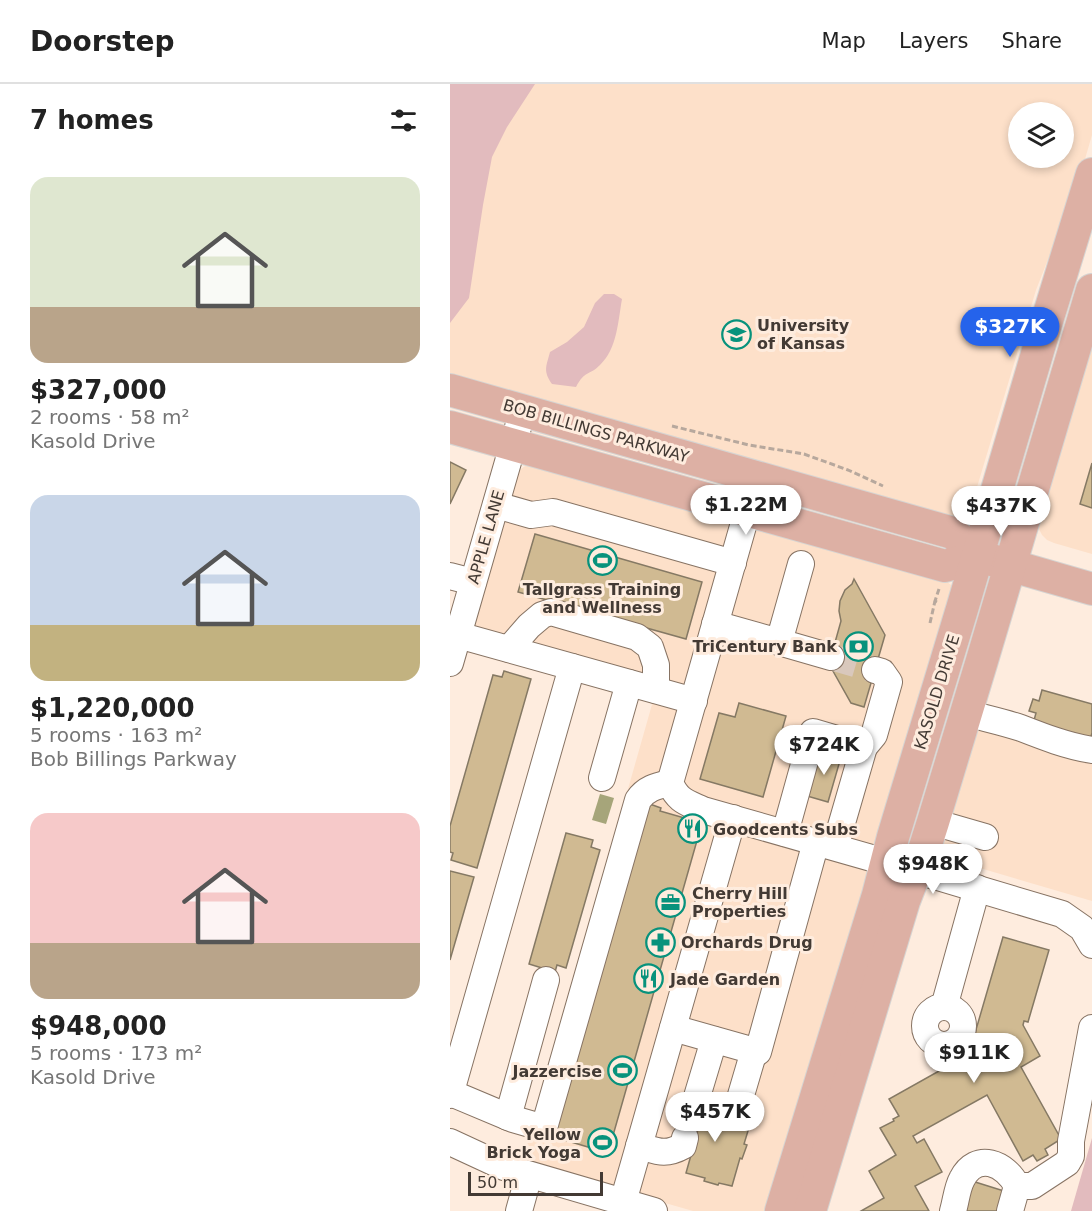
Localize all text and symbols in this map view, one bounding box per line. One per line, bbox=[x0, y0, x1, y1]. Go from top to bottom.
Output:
text: Doorstep bbox=[30, 25, 175, 58]
text: Map bbox=[822, 29, 866, 53]
text: Layers bbox=[899, 29, 968, 53]
text: Share bbox=[1001, 29, 1062, 53]
map controls bbox=[1008, 102, 1074, 168]
button: layers bbox=[1008, 102, 1074, 168]
icon: filters bbox=[387, 104, 420, 137]
text: 7 homes bbox=[30, 105, 154, 135]
icon: home bbox=[171, 216, 279, 324]
pin: $327K bbox=[968, 307, 1052, 358]
text: $327K bbox=[974, 314, 1046, 338]
place label: University of Kansas bbox=[757, 316, 850, 353]
school or university icon: University of Kansas bbox=[720, 318, 752, 350]
text: $327,000 bbox=[30, 375, 167, 405]
street label: BOB BILLINGS PARKWAY bbox=[501, 395, 691, 467]
text: 2 rooms · 58 m² bbox=[30, 405, 190, 429]
text: Kasold Drive bbox=[30, 429, 156, 453]
pin: $1.22M bbox=[697, 485, 795, 536]
pin: $437K bbox=[959, 486, 1043, 537]
street label: APPLE LANE bbox=[464, 488, 508, 586]
text: $1.22M bbox=[704, 492, 788, 516]
text: $437K bbox=[965, 493, 1037, 517]
icon: home bbox=[171, 534, 279, 642]
sports icon: Tallgrass Training and Wellness bbox=[586, 545, 618, 577]
place label: Tallgrass Training and Wellness bbox=[523, 580, 681, 617]
bank icon: TriCentury Bank bbox=[842, 630, 874, 662]
street label: KASOLD DRIVE bbox=[910, 632, 964, 752]
place label: TriCentury Bank bbox=[693, 637, 837, 656]
text: $1,220,000 bbox=[30, 693, 194, 723]
text: 5 rooms · 163 m² bbox=[30, 723, 202, 747]
pin: $724K bbox=[782, 725, 866, 776]
text: $724K bbox=[788, 732, 860, 756]
text: Bob Billings Parkway bbox=[30, 747, 237, 771]
restaurant icon: Goodcents Subs bbox=[676, 813, 708, 845]
place label: Goodcents Subs bbox=[713, 820, 858, 839]
pin: $948K bbox=[891, 844, 975, 895]
text: $948K bbox=[897, 851, 969, 875]
icon: home bbox=[171, 852, 279, 960]
place label: Cherry Hill Properties bbox=[692, 884, 788, 921]
office icon: Cherry Hill Properties bbox=[655, 886, 687, 918]
pharmacy icon: Orchards Drug bbox=[644, 926, 676, 958]
place label: Orchards Drug bbox=[681, 933, 813, 952]
restaurant icon: Jade Garden bbox=[633, 963, 665, 995]
place label: Jade Garden bbox=[669, 970, 780, 989]
text: $948,000 bbox=[30, 1011, 167, 1041]
pin: $911K bbox=[932, 1033, 1016, 1084]
text: $911K bbox=[938, 1040, 1010, 1064]
text: 5 rooms · 173 m² bbox=[30, 1041, 202, 1065]
sports icon: Jazzercise bbox=[607, 1055, 639, 1087]
place label: Jazzercise bbox=[512, 1062, 602, 1081]
text: Kasold Drive bbox=[30, 1065, 156, 1089]
pin: $457K bbox=[673, 1092, 757, 1143]
text: $457K bbox=[679, 1099, 751, 1123]
place label: Yellow Brick Yoga bbox=[486, 1125, 581, 1162]
sports icon: Yellow Brick Yoga bbox=[586, 1127, 618, 1159]
scale bar bbox=[468, 1169, 603, 1196]
text: 50 m bbox=[477, 1173, 518, 1192]

